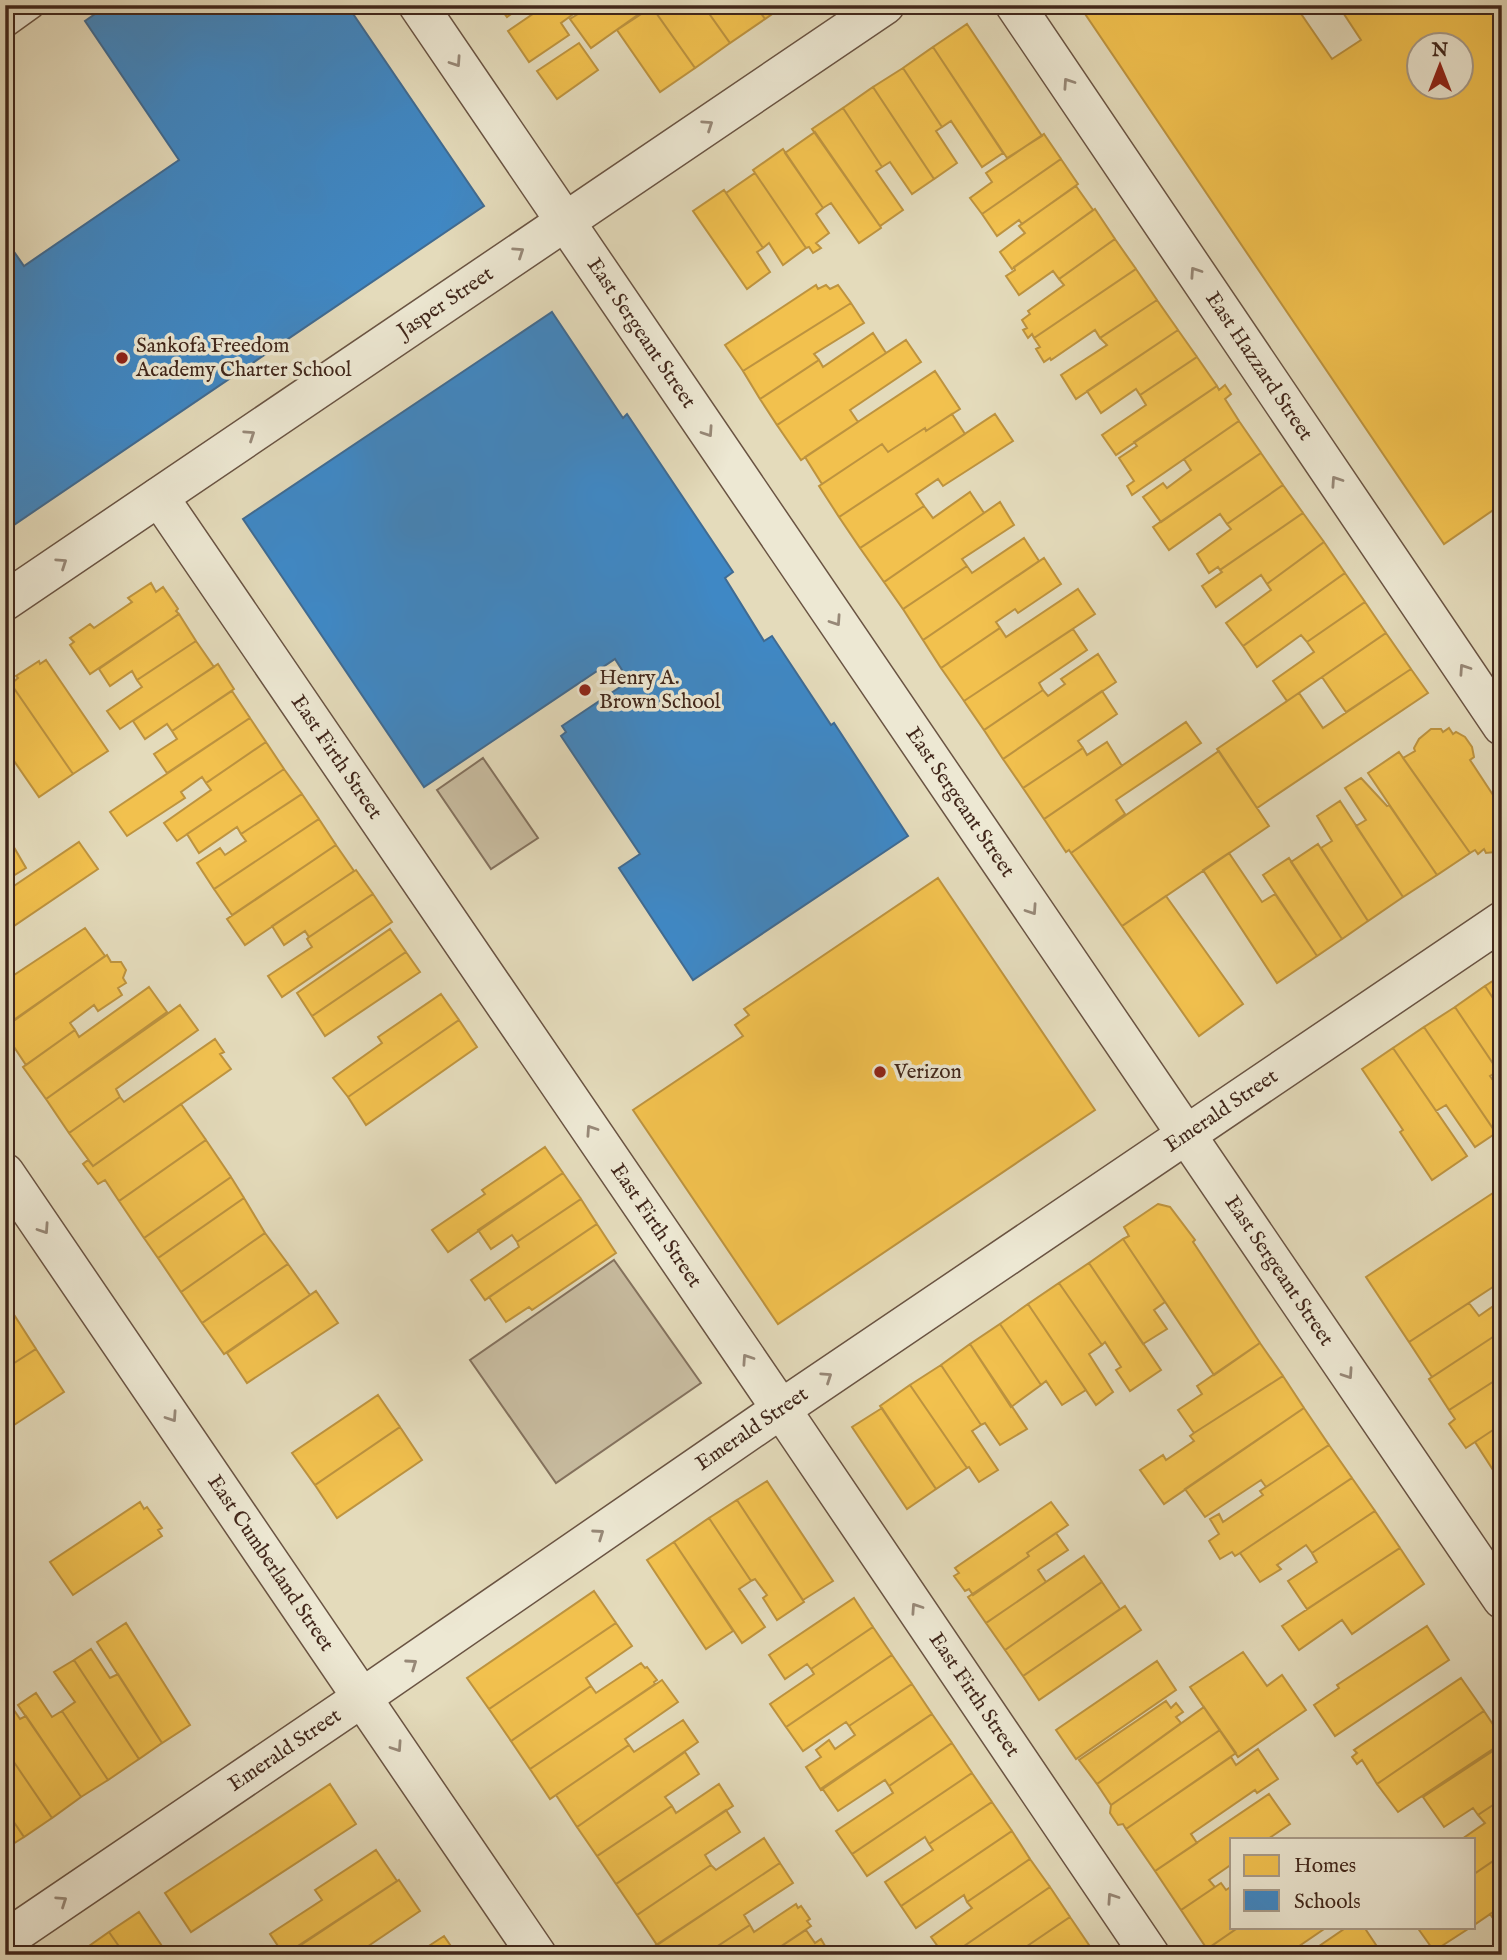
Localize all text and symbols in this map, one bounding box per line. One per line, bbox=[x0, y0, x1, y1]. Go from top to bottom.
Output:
north arrow bbox=[1406, 32, 1476, 102]
text: N bbox=[1431, 39, 1449, 63]
one-way arrow bbox=[448, 54, 461, 67]
one-way arrow bbox=[1063, 78, 1076, 91]
one-way arrow bbox=[700, 120, 713, 133]
one-way arrow bbox=[511, 248, 524, 260]
street label: East Sergeant Street bbox=[581, 253, 702, 414]
street label: Jasper Street bbox=[391, 261, 499, 346]
one-way arrow bbox=[1191, 267, 1203, 280]
street label: East Hazzard Street bbox=[1199, 287, 1319, 446]
place label: Sankofa Freedom Academy Charter School bbox=[135, 333, 352, 384]
marker: Sankofa Freedom Academy Charter School bbox=[114, 350, 130, 366]
one-way arrow bbox=[700, 425, 713, 438]
one-way arrow bbox=[242, 431, 255, 443]
one-way arrow bbox=[1332, 476, 1344, 489]
one-way arrow bbox=[54, 559, 67, 571]
one-way arrow bbox=[828, 613, 840, 626]
one-way arrow bbox=[1459, 664, 1472, 677]
place label: Henry A. Brown School bbox=[599, 665, 721, 716]
marker: Henry A. Brown School bbox=[577, 682, 593, 698]
street label: East Firth Street bbox=[285, 690, 388, 825]
street label: East Sergeant Street bbox=[899, 722, 1021, 883]
one-way arrow bbox=[1024, 903, 1037, 916]
place label: Verizon bbox=[893, 1059, 962, 1086]
street label: Emerald Street bbox=[1160, 1063, 1283, 1159]
marker: Verizon bbox=[872, 1064, 888, 1080]
one-way arrow bbox=[587, 1125, 599, 1138]
street label: East Firth Street bbox=[604, 1158, 708, 1293]
street label: East Sergeant Street bbox=[1218, 1191, 1340, 1351]
one-way arrow bbox=[36, 1221, 48, 1234]
one-way arrow bbox=[743, 1354, 755, 1367]
one-way arrow bbox=[1340, 1366, 1352, 1379]
one-way arrow bbox=[819, 1373, 832, 1386]
street label: Emerald Street bbox=[690, 1381, 814, 1477]
one-way arrow bbox=[164, 1409, 176, 1422]
street label: East Cumberland Street bbox=[201, 1470, 340, 1657]
one-way arrow bbox=[591, 1530, 604, 1542]
one-way arrow bbox=[912, 1603, 924, 1616]
street label: East Firth Street bbox=[923, 1627, 1026, 1762]
one-way arrow bbox=[404, 1660, 417, 1672]
street label: Emerald Street bbox=[223, 1702, 346, 1798]
one-way arrow bbox=[389, 1739, 402, 1752]
legend bbox=[1230, 1838, 1476, 1928]
text: Homes bbox=[1294, 1853, 1356, 1880]
text: Schools bbox=[1294, 1889, 1361, 1916]
one-way arrow bbox=[1107, 1893, 1120, 1906]
one-way arrow bbox=[54, 1897, 67, 1909]

